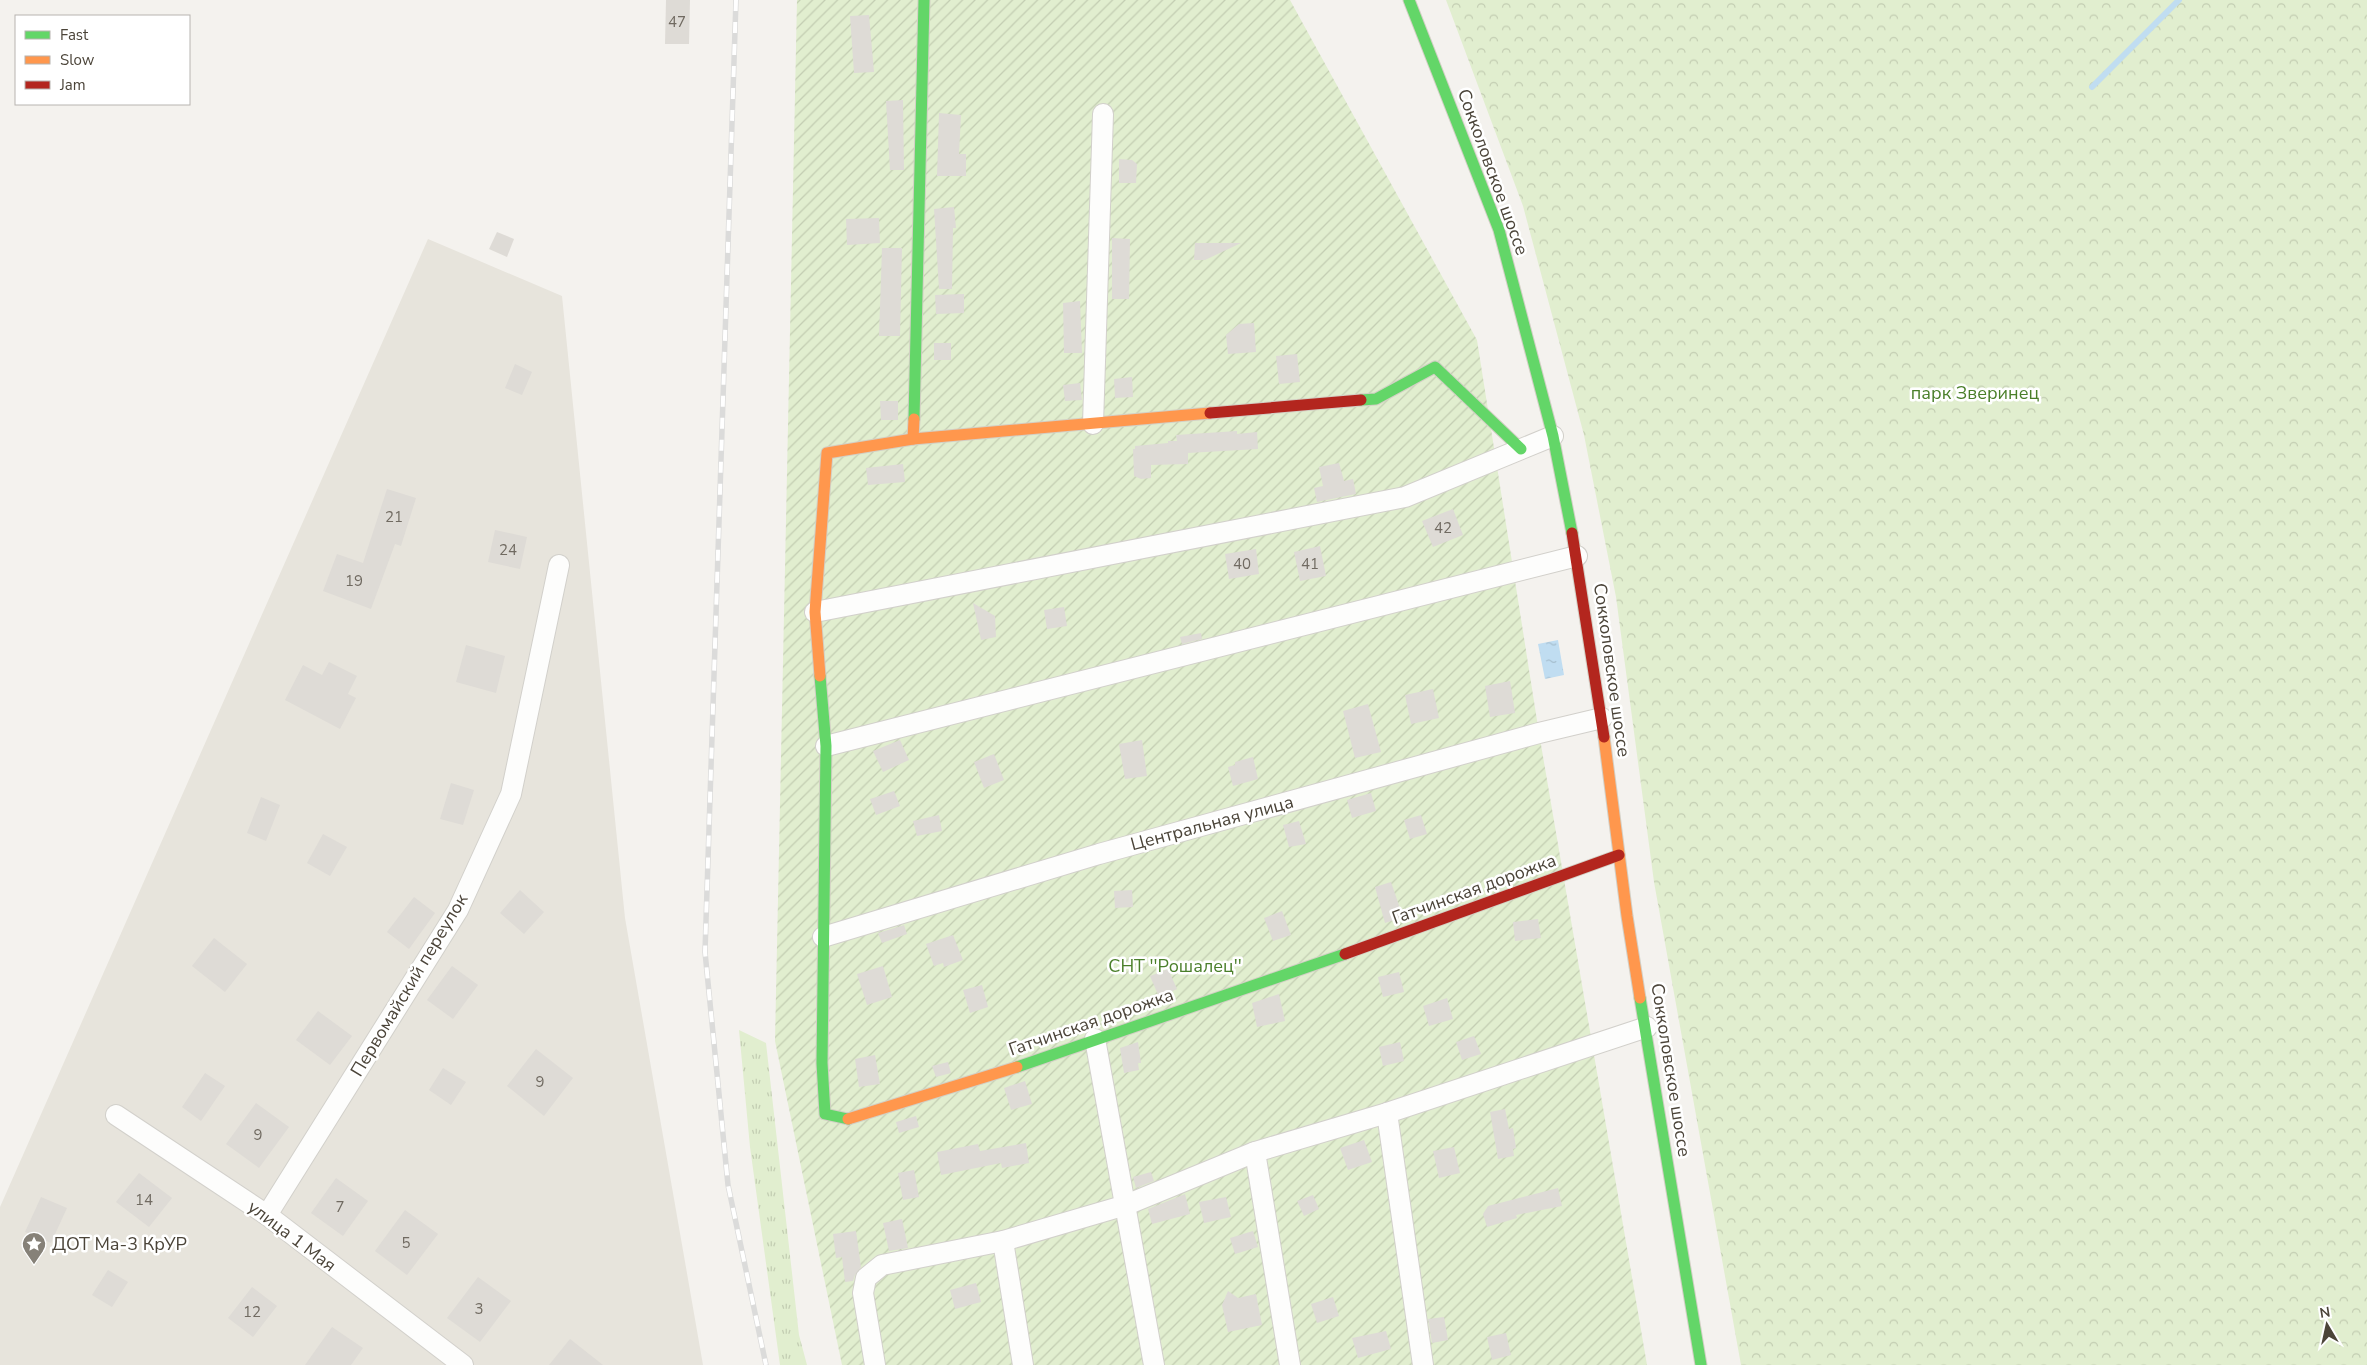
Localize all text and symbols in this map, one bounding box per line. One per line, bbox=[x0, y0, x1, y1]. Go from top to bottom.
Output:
house number: 47 bbox=[668, 12, 686, 32]
legend bbox=[15, 15, 190, 105]
text: Fast bbox=[60, 25, 89, 45]
text: Slow bbox=[60, 50, 95, 70]
text: Jam bbox=[59, 75, 86, 95]
street label: Сокколовское шоссе bbox=[1452, 86, 1534, 258]
park label: парк Зверинец bbox=[1911, 381, 2039, 405]
house number: 21 bbox=[385, 507, 403, 527]
house number: 42 bbox=[1434, 518, 1452, 538]
house number: 24 bbox=[499, 540, 517, 560]
house number: 40 bbox=[1233, 554, 1251, 574]
house number: 41 bbox=[1301, 554, 1319, 574]
house number: 19 bbox=[345, 571, 363, 591]
street label: Сокколовское шоссе bbox=[1588, 582, 1636, 758]
street label: Центральная улица bbox=[1128, 790, 1296, 856]
street label: Гатчинская дорожка bbox=[1389, 848, 1559, 930]
street label: Первомайский переулок bbox=[345, 889, 473, 1081]
park label: СНТ ''Рошалец'' bbox=[1108, 954, 1242, 978]
street label: Гатчинская дорожка bbox=[1005, 982, 1177, 1062]
street label: Сокколовское шоссе bbox=[1645, 982, 1697, 1158]
house number: 9 bbox=[535, 1072, 545, 1092]
house number: 9 bbox=[253, 1125, 263, 1145]
house number: 14 bbox=[135, 1190, 153, 1210]
street label: улица 1 Мая bbox=[243, 1195, 341, 1277]
house number: 7 bbox=[335, 1197, 345, 1217]
place icon: ДОТ Ма-3 КрУР bbox=[21, 1231, 47, 1265]
place label: ДОТ Ма-3 КрУР bbox=[52, 1232, 187, 1256]
house number: 5 bbox=[401, 1233, 411, 1253]
house number: 3 bbox=[474, 1299, 484, 1319]
north arrow bbox=[2302, 1300, 2352, 1350]
house number: 12 bbox=[243, 1302, 261, 1322]
text: N bbox=[2318, 1302, 2332, 1323]

